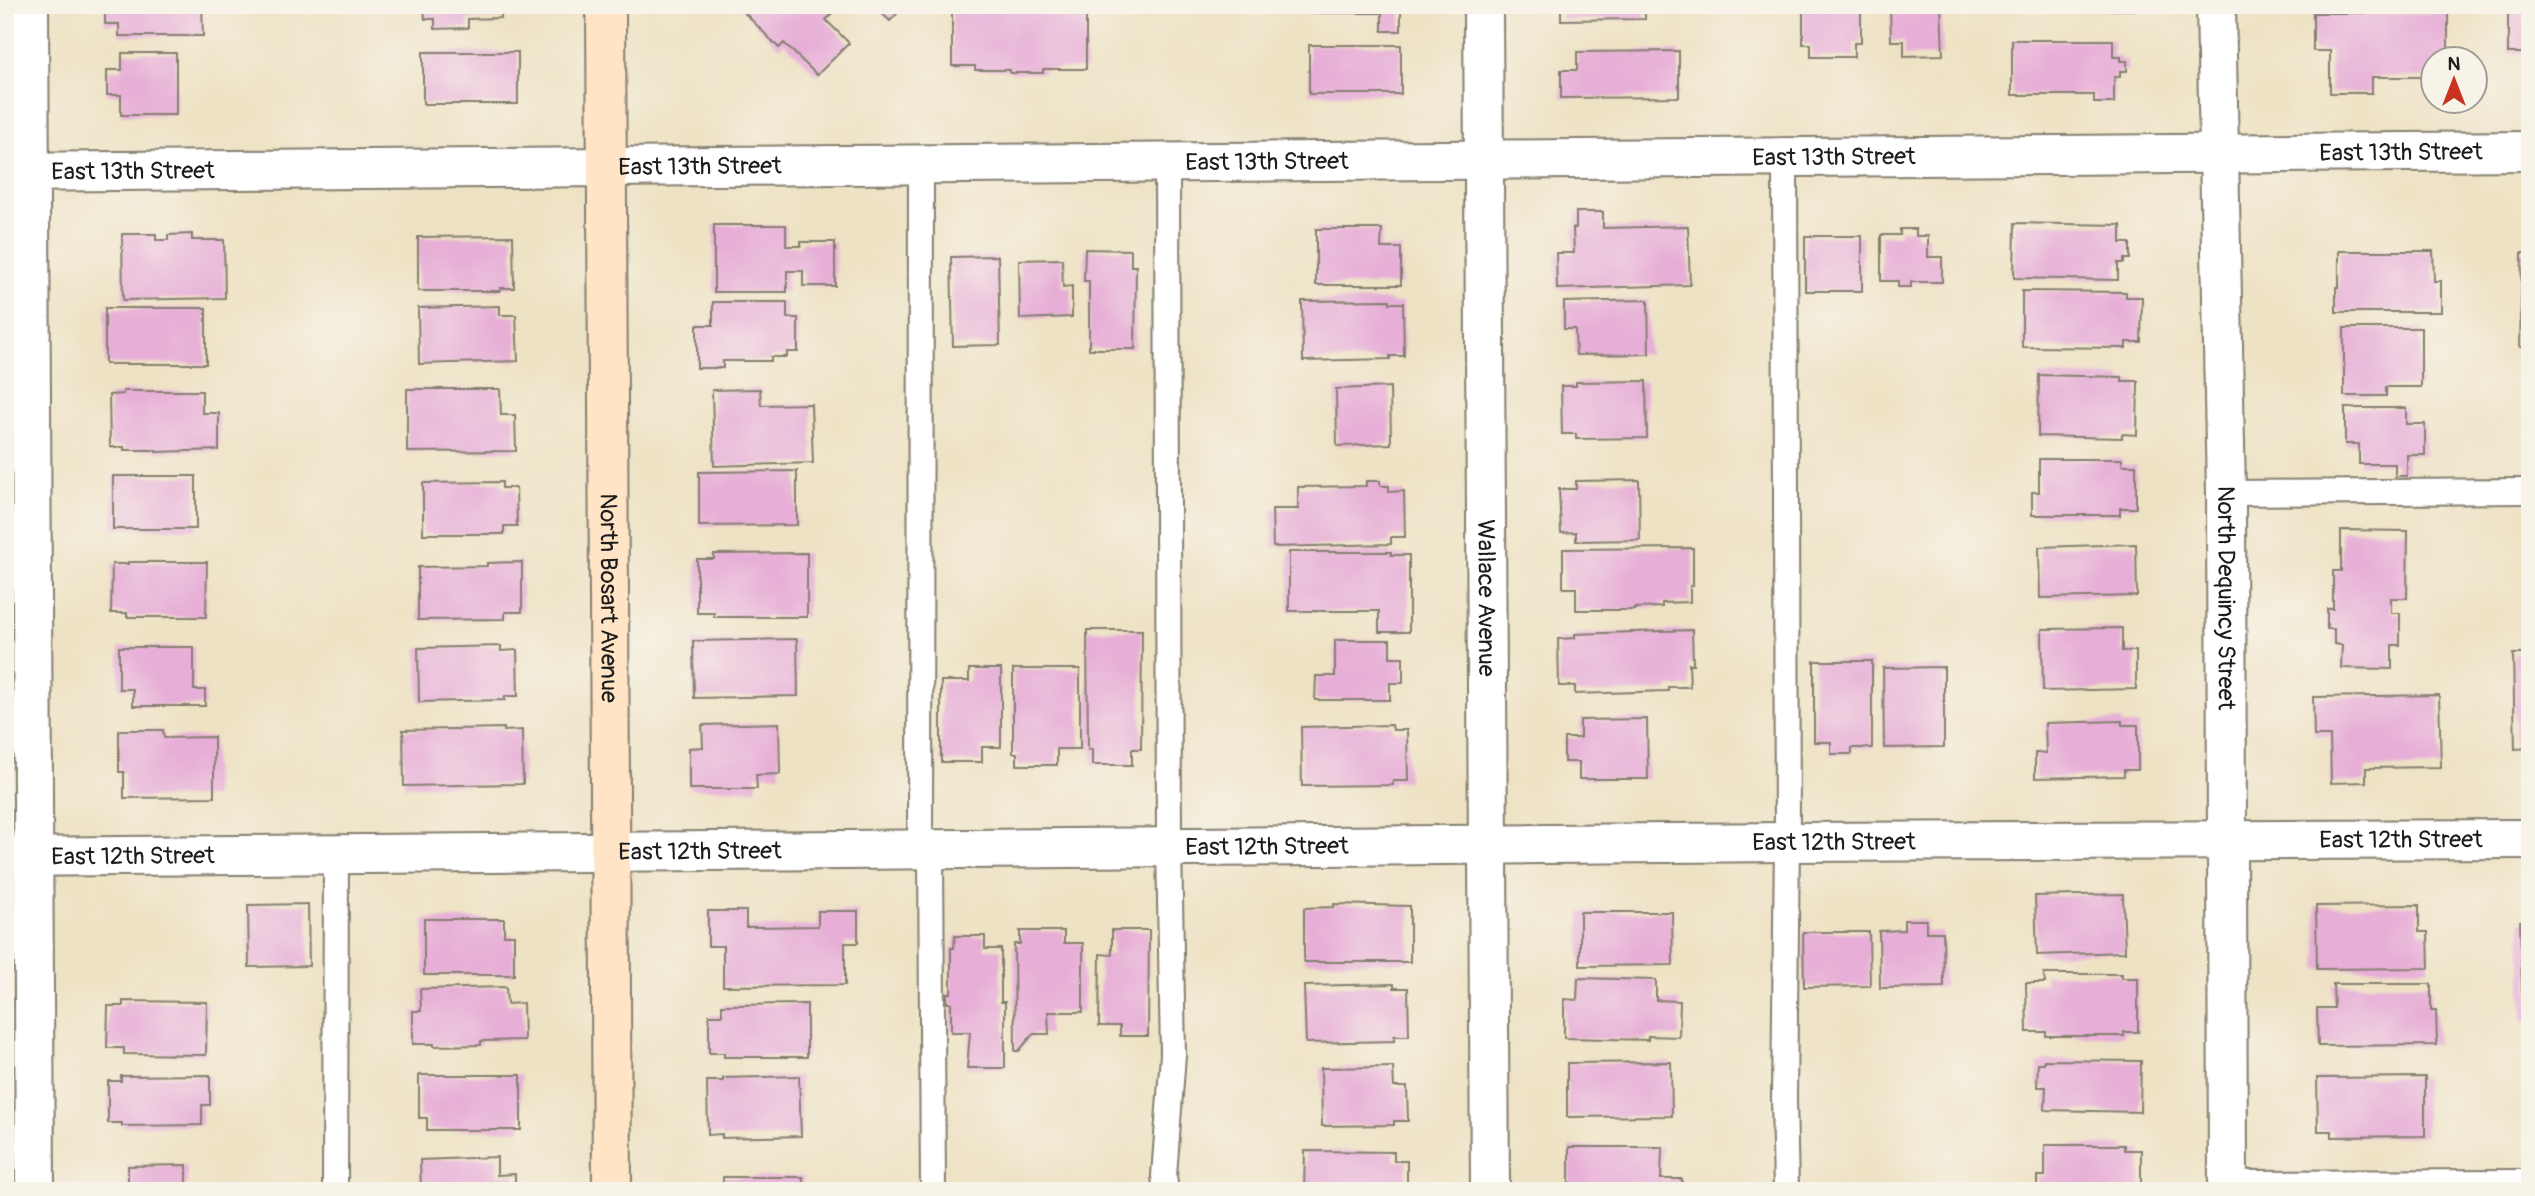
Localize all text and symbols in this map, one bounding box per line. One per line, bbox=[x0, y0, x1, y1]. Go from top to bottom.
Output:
north arrow bbox=[2420, 46, 2490, 116]
text: N bbox=[2448, 52, 2461, 76]
street label: East 13th Street bbox=[2319, 137, 2483, 167]
street label: East 13th Street bbox=[1752, 142, 1916, 172]
street label: East 13th Street bbox=[1185, 146, 1349, 177]
street label: East 13th Street bbox=[618, 151, 782, 181]
street label: East 13th Street bbox=[51, 156, 215, 186]
street label: North Dequincy Street bbox=[2211, 486, 2241, 711]
street label: North Bosart Avenue bbox=[594, 493, 624, 703]
street label: Wallace Avenue bbox=[1472, 519, 1501, 677]
street label: East 12th Street bbox=[2319, 825, 2483, 854]
street label: East 12th Street bbox=[1752, 827, 1916, 857]
street label: East 12th Street bbox=[1185, 831, 1349, 862]
street label: East 12th Street bbox=[618, 836, 782, 866]
street label: East 12th Street bbox=[51, 841, 215, 871]

